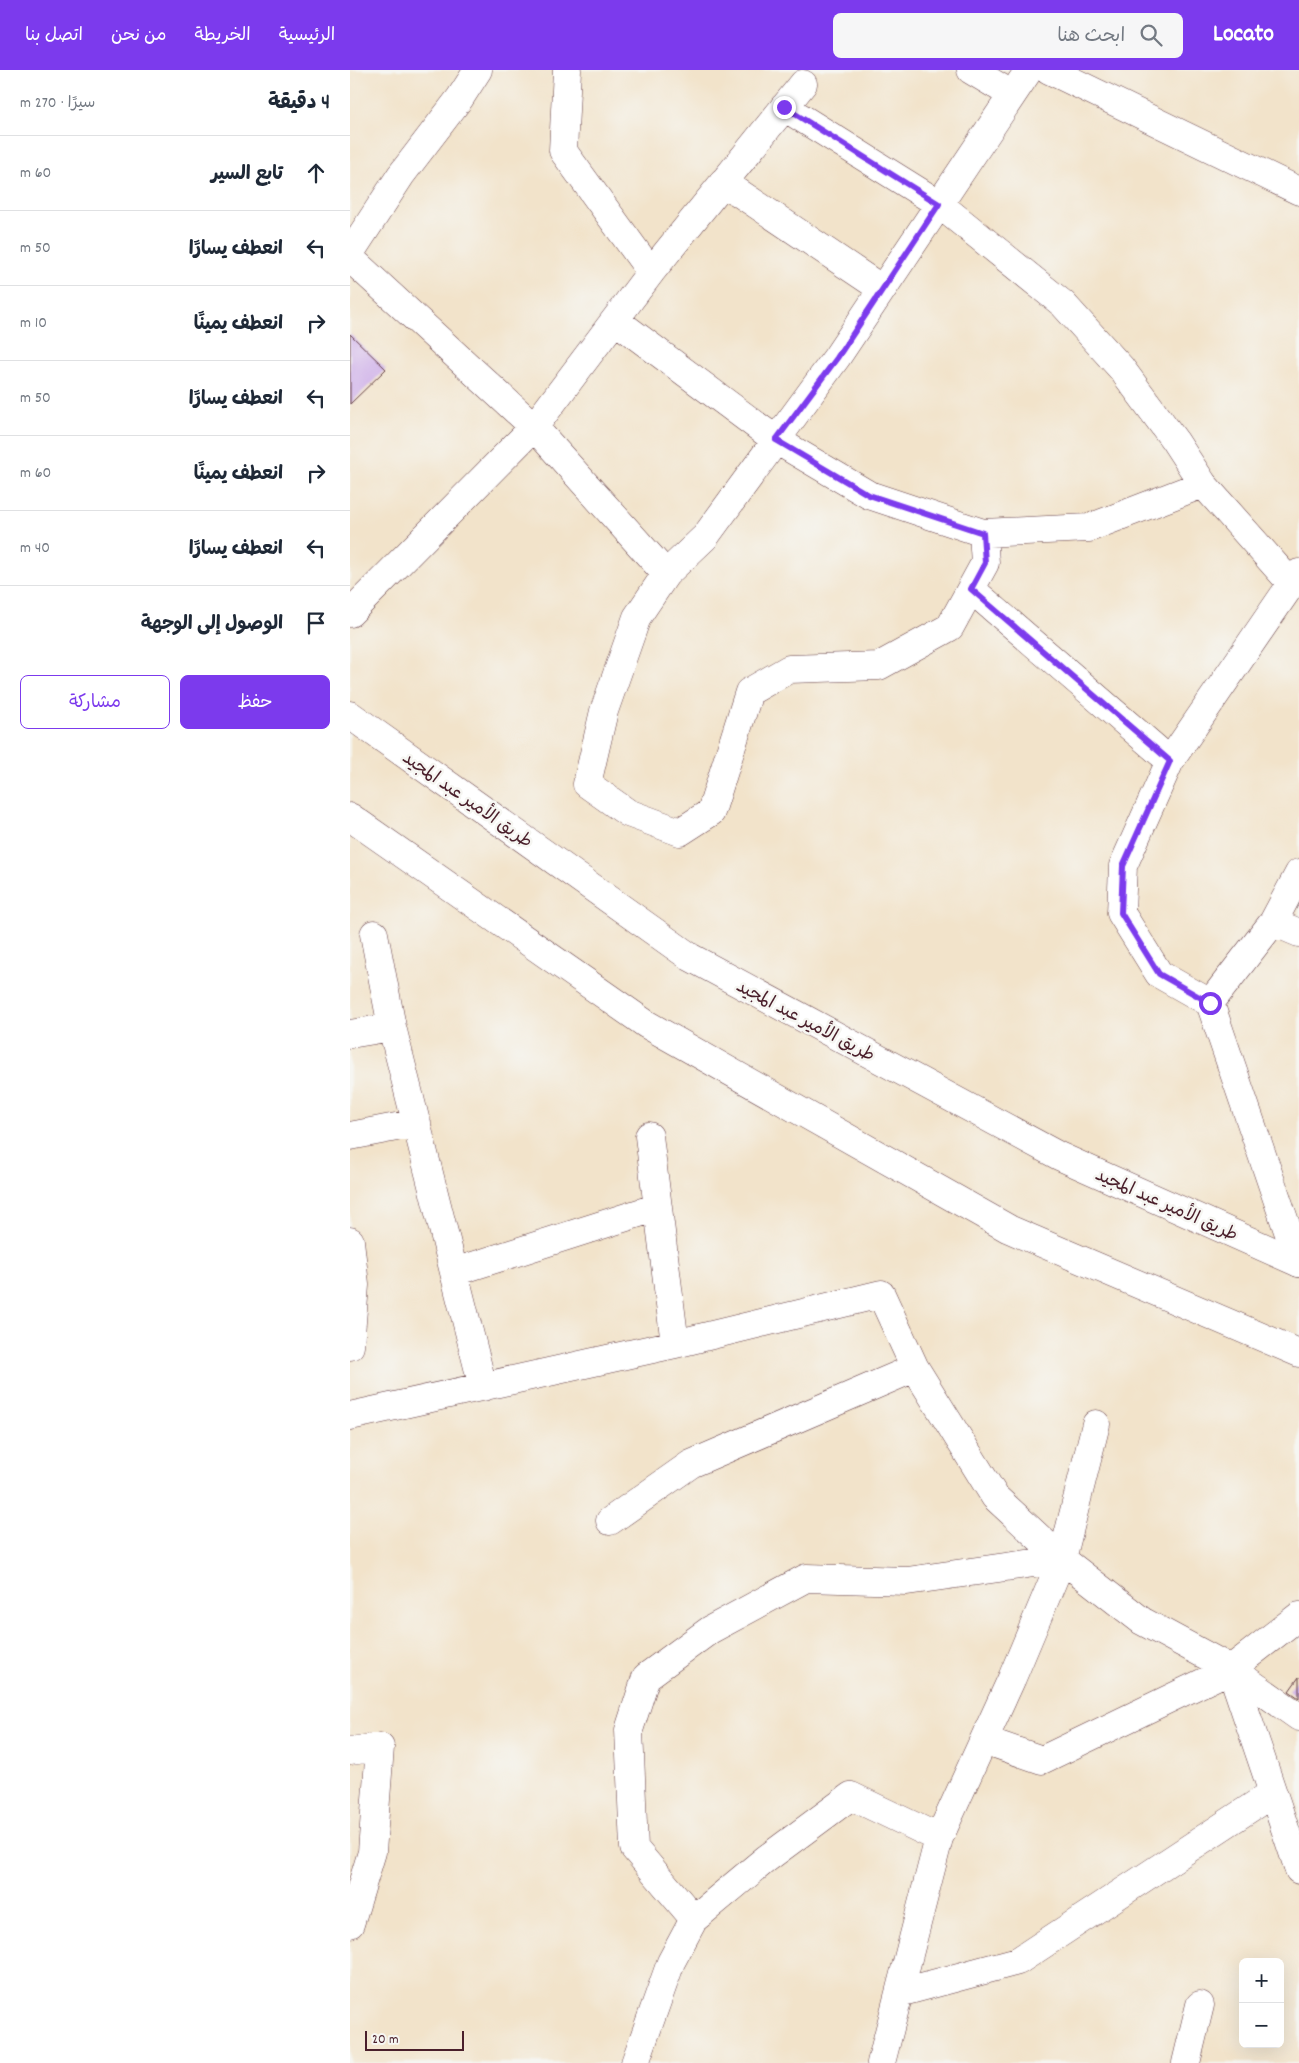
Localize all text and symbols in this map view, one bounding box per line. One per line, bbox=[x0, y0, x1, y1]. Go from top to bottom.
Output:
search box bbox=[833, 13, 1183, 58]
text: Locato bbox=[1213, 18, 1274, 52]
icon: search bbox=[1137, 21, 1165, 49]
text: اتصل بنا bbox=[25, 24, 83, 49]
text: من نحن bbox=[111, 24, 167, 49]
text: الخريطة bbox=[195, 24, 251, 49]
text: الرئيسية bbox=[279, 24, 335, 49]
text: ابحث هنا bbox=[1057, 24, 1125, 51]
text: 4 دقيقة bbox=[268, 89, 330, 119]
text: سيرًا · 270 m bbox=[20, 92, 95, 115]
route end bbox=[773, 96, 796, 119]
icon: ahead bbox=[302, 159, 330, 187]
text: 60 m bbox=[20, 162, 51, 185]
text: تابع السير bbox=[211, 162, 283, 189]
icon: left bbox=[302, 234, 330, 262]
text: 50 m bbox=[20, 237, 51, 260]
text: انعطف يسارًا bbox=[189, 237, 283, 264]
icon: right bbox=[302, 309, 330, 337]
text: 10 m bbox=[20, 312, 47, 335]
text: انعطف يمينًا bbox=[194, 312, 283, 339]
icon: left bbox=[302, 384, 330, 412]
text: 50 m bbox=[20, 387, 51, 410]
text: انعطف يسارًا bbox=[189, 387, 283, 414]
icon: right bbox=[302, 459, 330, 487]
text: 60 m bbox=[20, 462, 51, 485]
text: انعطف يمينًا bbox=[194, 462, 283, 489]
icon: left bbox=[302, 534, 330, 562]
text: 40 m bbox=[20, 537, 50, 560]
text: انعطف يسارًا bbox=[189, 537, 283, 564]
icon: arrive bbox=[302, 609, 330, 637]
text: الوصول إلى الوجهة bbox=[141, 612, 283, 639]
button: مشاركة bbox=[20, 675, 170, 729]
button: حفظ bbox=[180, 675, 330, 729]
street label: طريق الأمير عبد المجيد bbox=[396, 745, 538, 855]
street label: طريق الأمير عبد المجيد bbox=[731, 973, 880, 1069]
route start bbox=[1199, 992, 1222, 1015]
street label: طريق الأمير عبد المجيد bbox=[1091, 1162, 1242, 1249]
map controls bbox=[1239, 1958, 1284, 2048]
button: + bbox=[1239, 1958, 1284, 2003]
button: − bbox=[1239, 2003, 1284, 2048]
scale bar bbox=[365, 2028, 464, 2051]
text: 20 m bbox=[372, 2030, 399, 2050]

